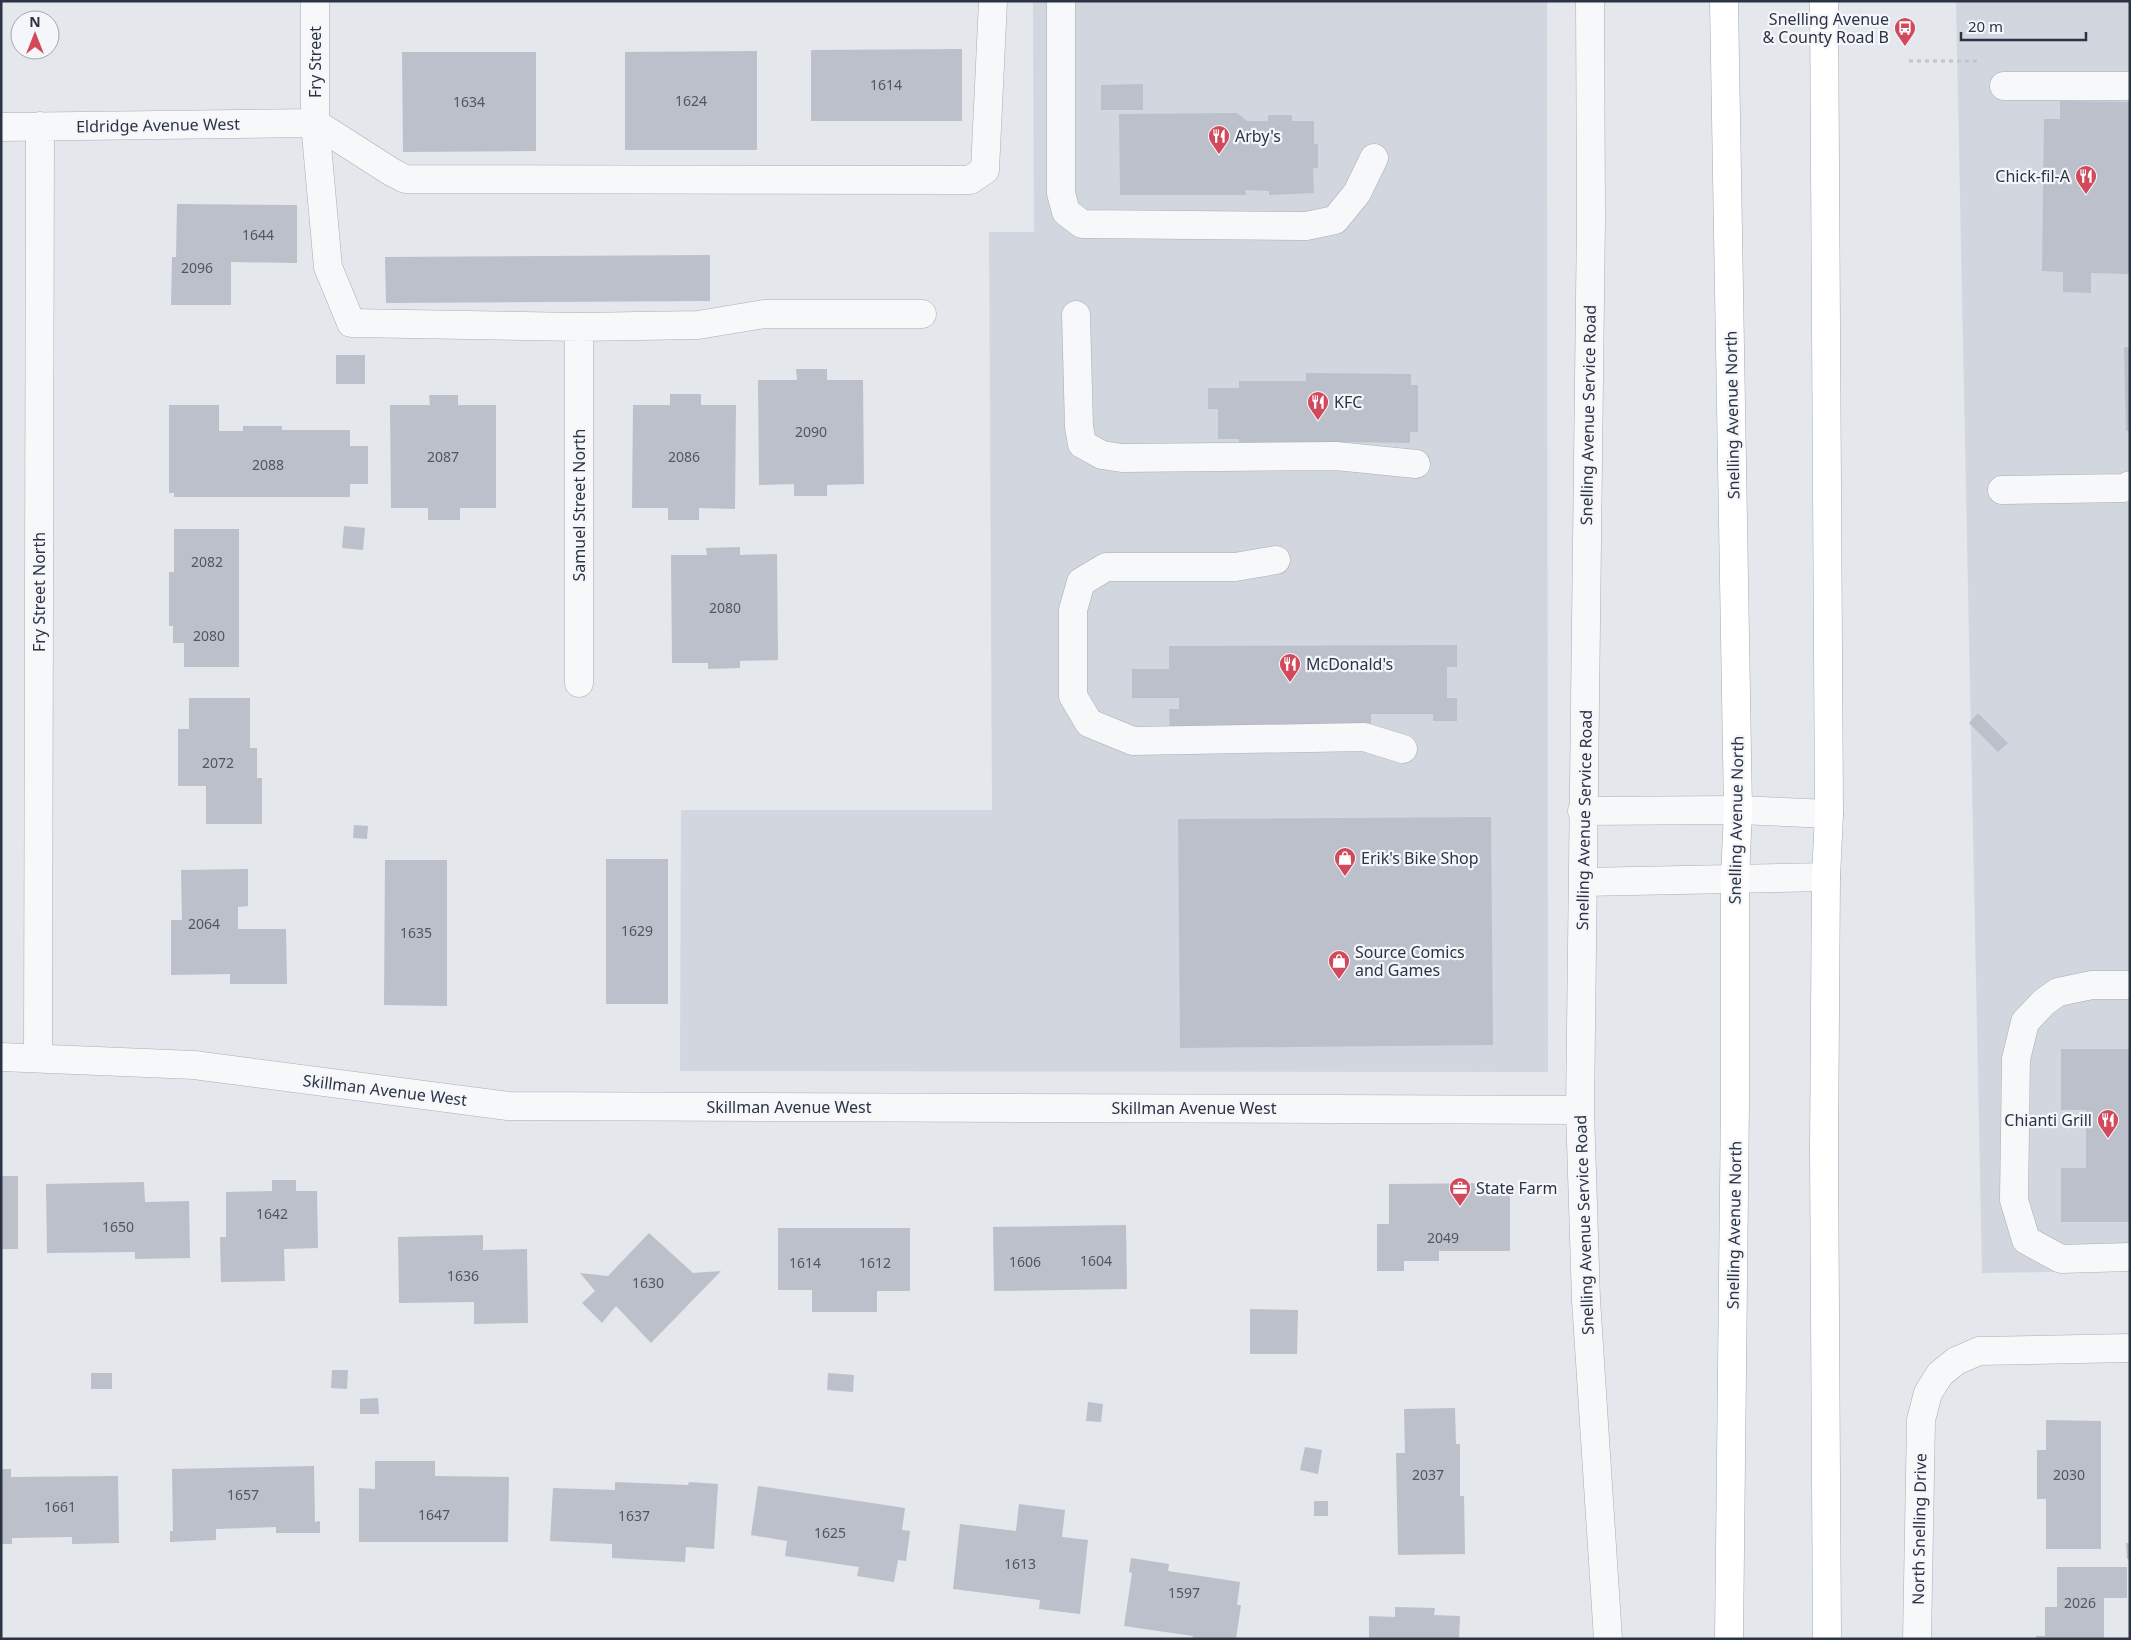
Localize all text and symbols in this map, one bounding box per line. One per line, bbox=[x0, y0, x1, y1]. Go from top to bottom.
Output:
place label: Snelling Avenue & County Road B bbox=[1762, 8, 1889, 48]
north arrow bbox=[10, 10, 60, 60]
scale bar bbox=[1961, 10, 2086, 42]
text: N bbox=[29, 12, 41, 31]
bus stop icon: Snelling Avenue & County Road B bbox=[1893, 16, 1917, 47]
text: 20 m bbox=[1968, 16, 2003, 36]
street label: Fry Street bbox=[304, 26, 326, 98]
house number: 1614 bbox=[870, 75, 902, 94]
house number: 1624 bbox=[675, 91, 707, 110]
house number: 1634 bbox=[453, 92, 485, 111]
street label: Eldridge Avenue West bbox=[76, 113, 240, 137]
restaurant icon: Arby's bbox=[1207, 124, 1231, 155]
place label: Arby's bbox=[1235, 125, 1281, 147]
restaurant icon: Chick-fil-A bbox=[2074, 164, 2098, 195]
place label: Chick-fil-A bbox=[1995, 165, 2071, 187]
house number: 1644 bbox=[242, 225, 274, 244]
house number: 2096 bbox=[181, 258, 213, 277]
street label: Snelling Avenue Service Road bbox=[1575, 305, 1601, 525]
street label: Snelling Avenue North bbox=[1720, 331, 1744, 499]
restaurant icon: KFC bbox=[1306, 390, 1330, 421]
place label: KFC bbox=[1334, 391, 1362, 413]
house number: 2090 bbox=[795, 422, 827, 441]
street label: Samuel Street North bbox=[568, 429, 590, 581]
house number: 2087 bbox=[427, 447, 459, 466]
house number: 2086 bbox=[668, 447, 700, 466]
house number: 2088 bbox=[252, 455, 284, 474]
street label: Fry Street North bbox=[28, 532, 50, 652]
house number: 2082 bbox=[191, 552, 223, 571]
house number: 2080 bbox=[709, 598, 741, 617]
house number: 2080 bbox=[193, 626, 225, 645]
restaurant icon: McDonald's bbox=[1278, 652, 1302, 683]
place label: McDonald's bbox=[1306, 653, 1393, 675]
street label: Snelling Avenue Service Road bbox=[1571, 710, 1597, 930]
street label: Snelling Avenue North bbox=[1724, 736, 1748, 904]
house number: 2072 bbox=[202, 753, 234, 772]
shop icon: Erik's Bike Shop bbox=[1333, 846, 1357, 877]
place label: Erik's Bike Shop bbox=[1361, 847, 1479, 869]
house number: 2064 bbox=[188, 914, 220, 933]
house number: 1629 bbox=[621, 921, 653, 940]
house number: 1635 bbox=[400, 923, 432, 942]
place label: Source Comics and Games bbox=[1355, 941, 1465, 981]
shop icon: Source Comics and Games bbox=[1327, 949, 1351, 980]
street label: Skillman Avenue West bbox=[302, 1069, 468, 1111]
street label: Skillman Avenue West bbox=[706, 1096, 872, 1118]
street label: Skillman Avenue West bbox=[1111, 1097, 1277, 1119]
restaurant icon: Chianti Grill bbox=[2096, 1108, 2120, 1139]
place label: Chianti Grill bbox=[2004, 1109, 2092, 1131]
street label: Snelling Avenue Service Road bbox=[1569, 1115, 1599, 1335]
street label: Snelling Avenue North bbox=[1722, 1141, 1746, 1309]
office icon: State Farm bbox=[1448, 1176, 1472, 1207]
place label: State Farm bbox=[1476, 1177, 1557, 1199]
house number: 1642 bbox=[256, 1204, 288, 1223]
house number: 1650 bbox=[102, 1217, 134, 1236]
house number: 2049 bbox=[1427, 1228, 1459, 1247]
house number: 1604 bbox=[1080, 1251, 1112, 1270]
house number: 1606 bbox=[1009, 1252, 1041, 1271]
house number: 1614 bbox=[789, 1253, 821, 1272]
house number: 1612 bbox=[859, 1253, 891, 1272]
house number: 1636 bbox=[447, 1266, 479, 1285]
house number: 1630 bbox=[632, 1273, 664, 1292]
street label: North Snelling Drive bbox=[1907, 1453, 1931, 1605]
house number: 2037 bbox=[1412, 1465, 1444, 1484]
house number: 2030 bbox=[2053, 1465, 2085, 1484]
house number: 1657 bbox=[227, 1485, 259, 1504]
house number: 1661 bbox=[44, 1497, 76, 1516]
house number: 1647 bbox=[418, 1505, 450, 1524]
house number: 1637 bbox=[618, 1506, 650, 1525]
house number: 1625 bbox=[814, 1523, 846, 1542]
house number: 1613 bbox=[1004, 1554, 1036, 1573]
house number: 1597 bbox=[1168, 1583, 1200, 1602]
house number: 2026 bbox=[2064, 1593, 2096, 1612]

